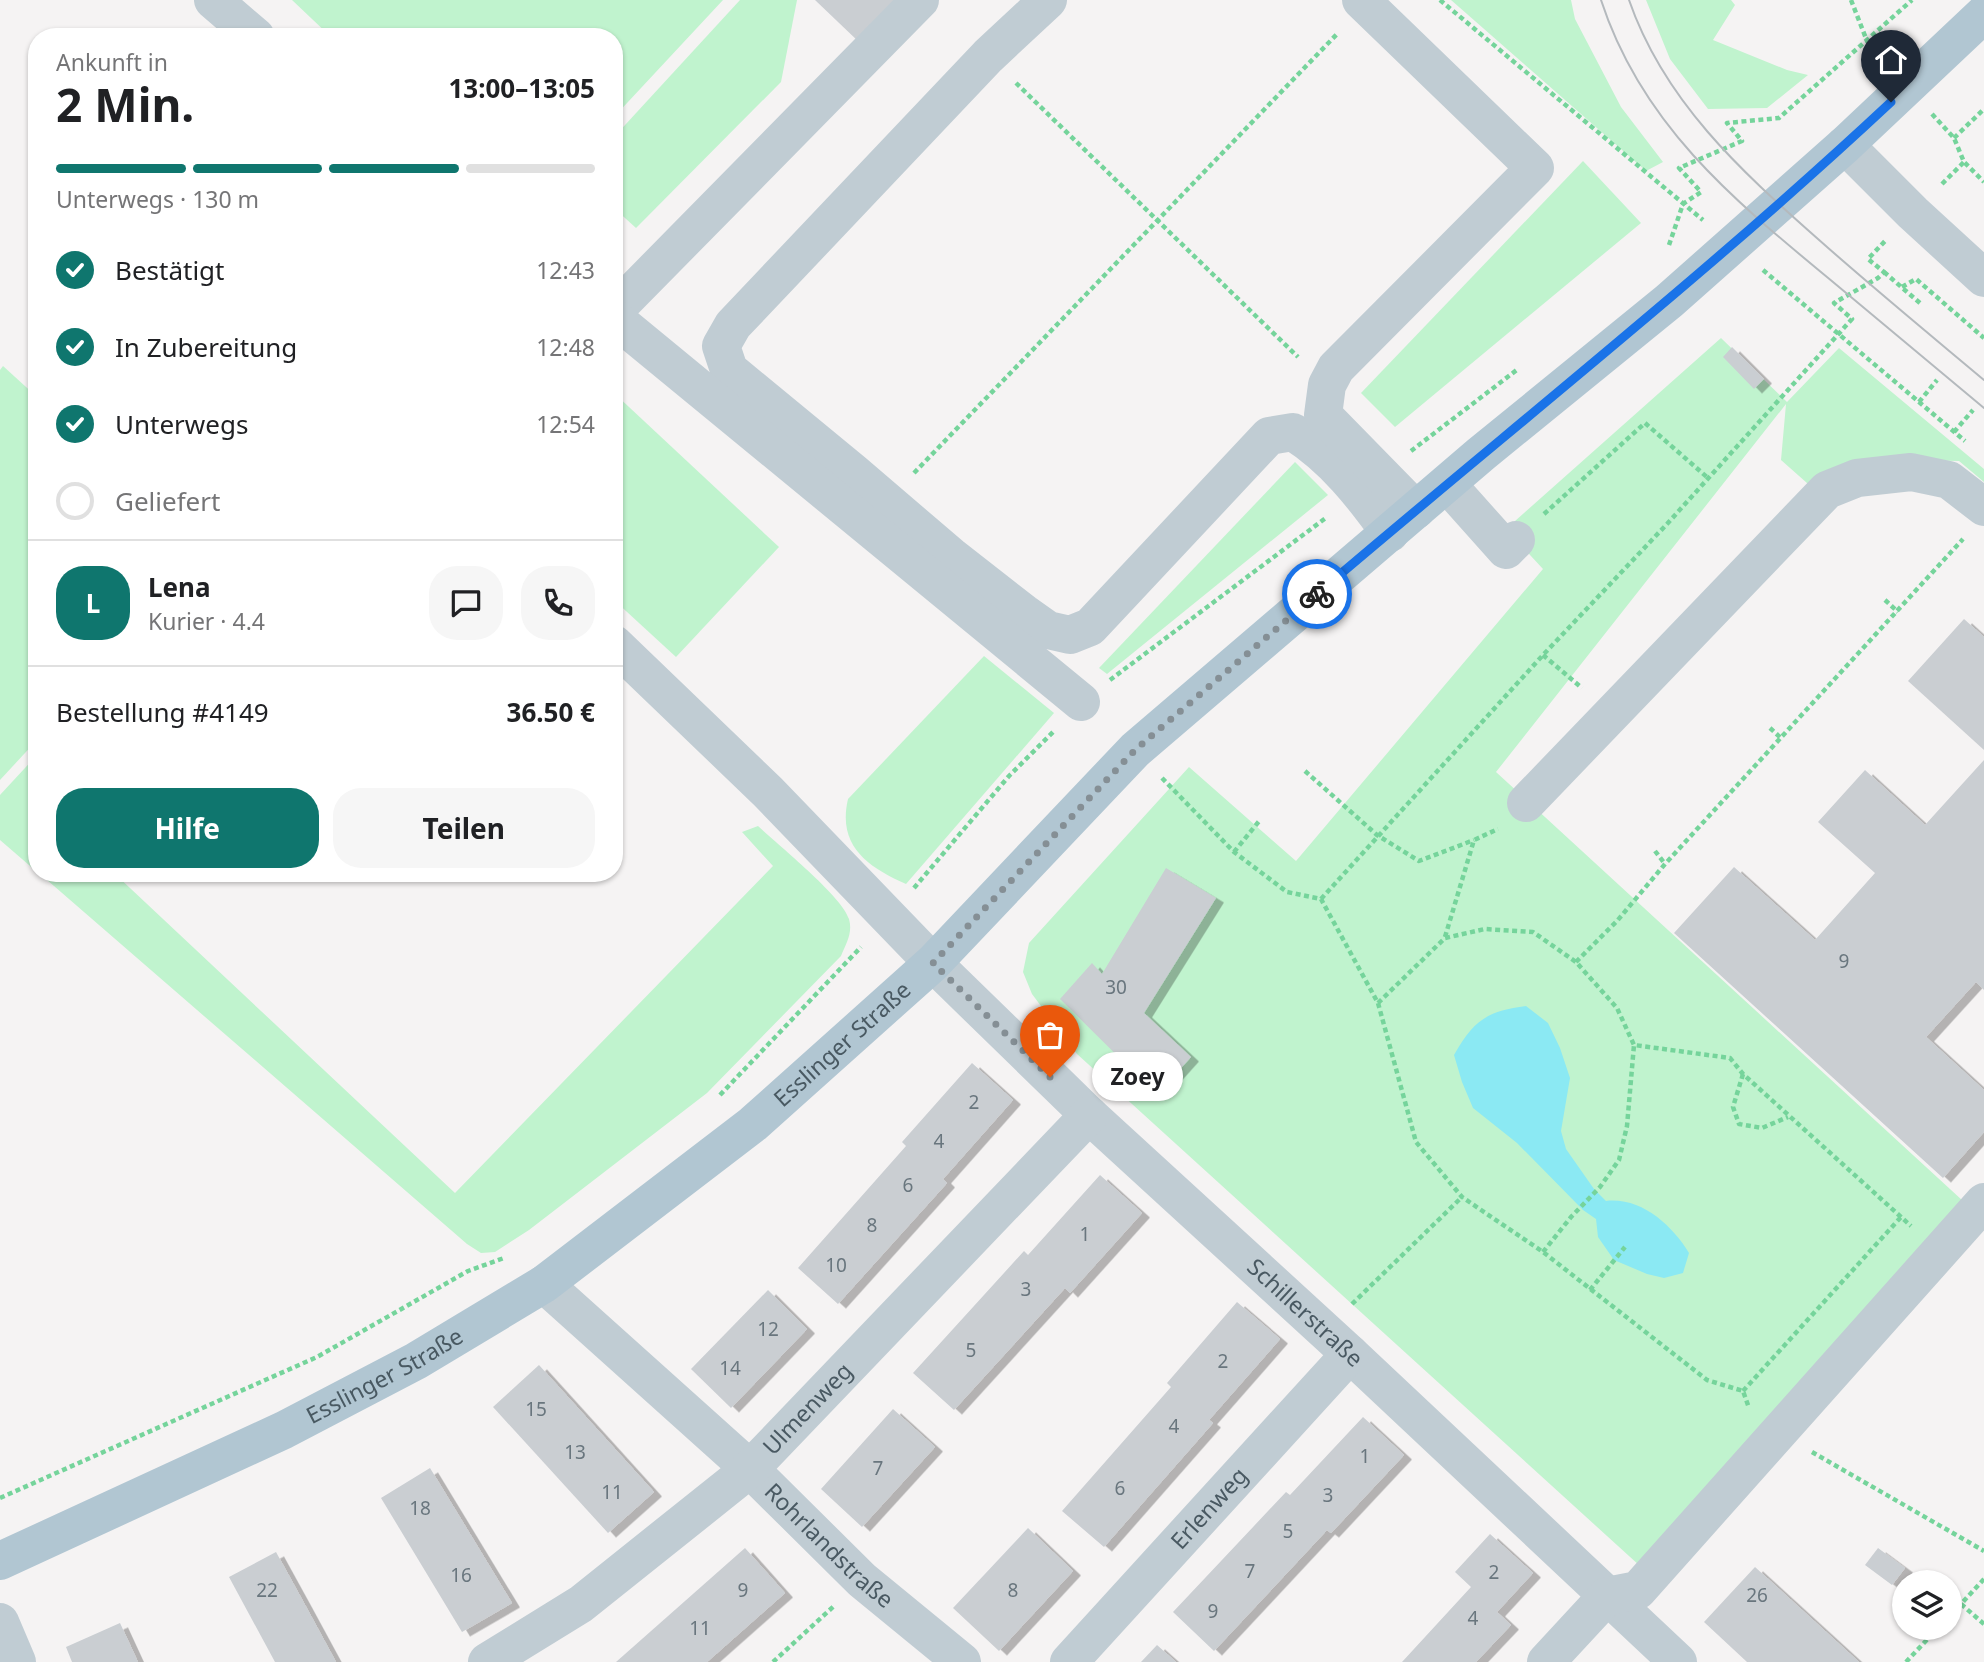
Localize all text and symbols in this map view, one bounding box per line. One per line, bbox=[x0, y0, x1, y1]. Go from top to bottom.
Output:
pin bbox=[1861, 30, 1921, 102]
icon: home bbox=[1872, 41, 1910, 79]
text: Ankunft in bbox=[56, 46, 168, 78]
text: 13:00–13:05 bbox=[448, 70, 595, 106]
text: 2 Min. bbox=[56, 73, 194, 135]
text: Unterwegs · 130 m bbox=[56, 183, 259, 215]
icon: check bbox=[56, 251, 94, 289]
text: Bestätigt bbox=[115, 252, 224, 288]
text: 12:43 bbox=[536, 254, 595, 286]
icon: check bbox=[56, 328, 94, 366]
text: In Zubereitung bbox=[115, 329, 297, 365]
text: 12:48 bbox=[536, 331, 595, 363]
icon: check bbox=[56, 405, 94, 443]
text: Unterwegs bbox=[115, 406, 248, 442]
text: 12:54 bbox=[536, 408, 595, 440]
text: Geliefert bbox=[115, 483, 220, 519]
courier bbox=[1282, 559, 1352, 629]
button: chat bbox=[429, 566, 503, 640]
button: phone bbox=[521, 566, 595, 640]
text: Lena bbox=[148, 569, 211, 605]
icon: bike bbox=[1298, 575, 1336, 613]
text: L bbox=[86, 585, 100, 621]
text: Kurier · 4.4 bbox=[148, 605, 265, 637]
text: Bestellung #4149 bbox=[56, 694, 269, 730]
text: 36.50 € bbox=[507, 694, 595, 730]
button: Hilfe bbox=[56, 788, 319, 868]
button: Teilen bbox=[333, 788, 595, 868]
house number: 9 bbox=[1839, 948, 1849, 974]
street label: Esslinger Straße bbox=[766, 974, 917, 1113]
house number: 30 bbox=[1105, 974, 1127, 1000]
pin bbox=[1020, 1005, 1080, 1077]
icon: bag bbox=[1031, 1016, 1069, 1054]
callout: Zoey bbox=[1092, 1052, 1183, 1102]
text: Zoey bbox=[1110, 1060, 1165, 1092]
house number: 2 bbox=[969, 1089, 979, 1115]
house number: 4 bbox=[934, 1128, 945, 1154]
house number: 6 bbox=[903, 1172, 913, 1198]
house number: 8 bbox=[867, 1212, 877, 1238]
house number: 1 bbox=[1080, 1221, 1090, 1247]
street label: Schillerstraße bbox=[1241, 1251, 1371, 1374]
house number: 10 bbox=[825, 1252, 847, 1278]
house number: 3 bbox=[1021, 1276, 1031, 1302]
house number: 12 bbox=[757, 1316, 779, 1342]
street label: Esslinger Straße bbox=[300, 1319, 469, 1431]
house number: 5 bbox=[966, 1337, 976, 1363]
house number: 2 bbox=[1218, 1348, 1228, 1374]
house number: 14 bbox=[719, 1355, 741, 1381]
street label: Ulmenweg bbox=[755, 1355, 859, 1461]
house number: 15 bbox=[525, 1396, 547, 1422]
house number: 4 bbox=[1169, 1413, 1180, 1439]
house number: 13 bbox=[564, 1439, 586, 1465]
house number: 1 bbox=[1360, 1443, 1370, 1469]
house number: 7 bbox=[873, 1455, 883, 1481]
street label: Erlenweg bbox=[1163, 1460, 1254, 1556]
street label: Rohrlandstraße bbox=[758, 1475, 901, 1615]
house number: 6 bbox=[1115, 1475, 1125, 1501]
house number: 11 bbox=[601, 1479, 623, 1505]
house number: 3 bbox=[1323, 1482, 1333, 1508]
house number: 18 bbox=[409, 1495, 431, 1521]
house number: 5 bbox=[1283, 1518, 1293, 1544]
house number: 7 bbox=[1245, 1558, 1255, 1584]
house number: 2 bbox=[1489, 1559, 1499, 1585]
house number: 16 bbox=[450, 1562, 472, 1588]
map controls bbox=[1892, 1570, 1962, 1640]
button: layers bbox=[1892, 1570, 1962, 1640]
house number: 22 bbox=[256, 1577, 278, 1603]
house number: 9 bbox=[738, 1577, 748, 1603]
house number: 8 bbox=[1008, 1577, 1018, 1603]
house number: 26 bbox=[1746, 1582, 1768, 1608]
house number: 9 bbox=[1208, 1598, 1218, 1624]
house number: 4 bbox=[1468, 1605, 1479, 1631]
house number: 11 bbox=[689, 1615, 711, 1641]

